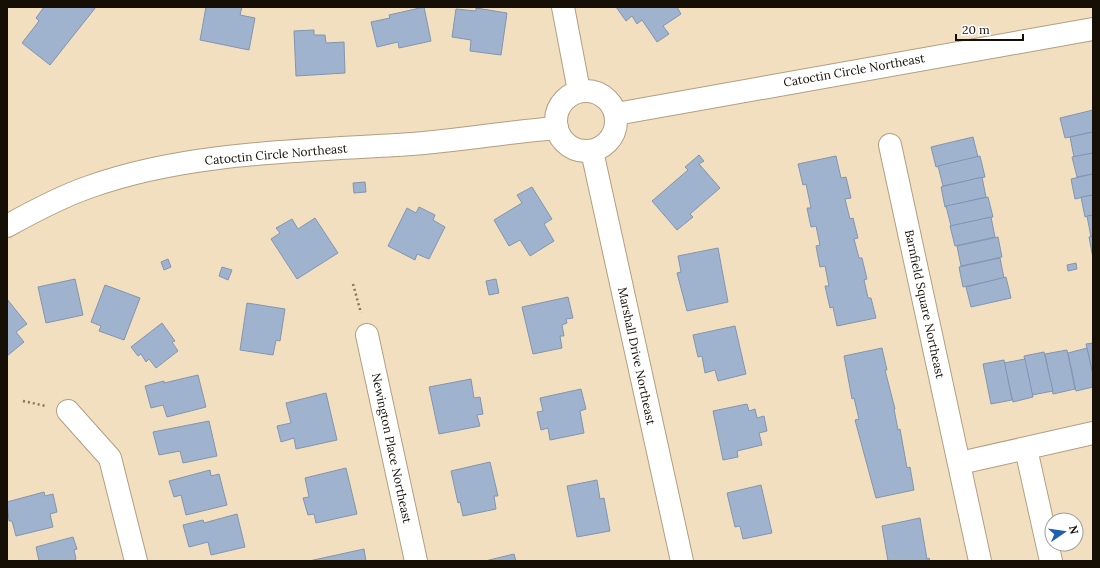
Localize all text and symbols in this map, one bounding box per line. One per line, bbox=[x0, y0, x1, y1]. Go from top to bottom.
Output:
scale bar bbox=[956, 16, 1023, 42]
text: 20 m bbox=[962, 22, 990, 37]
street label: Catoctin Circle Northeast bbox=[782, 50, 926, 90]
street label: Catoctin Circle Northeast bbox=[204, 140, 348, 168]
street label: Barnfield Square Northeast bbox=[902, 228, 948, 380]
street label: Marshall Drive Northeast bbox=[615, 286, 659, 426]
street label: Newington Place Northeast bbox=[369, 372, 415, 525]
north arrow bbox=[1044, 512, 1084, 552]
text: N bbox=[1066, 524, 1082, 536]

